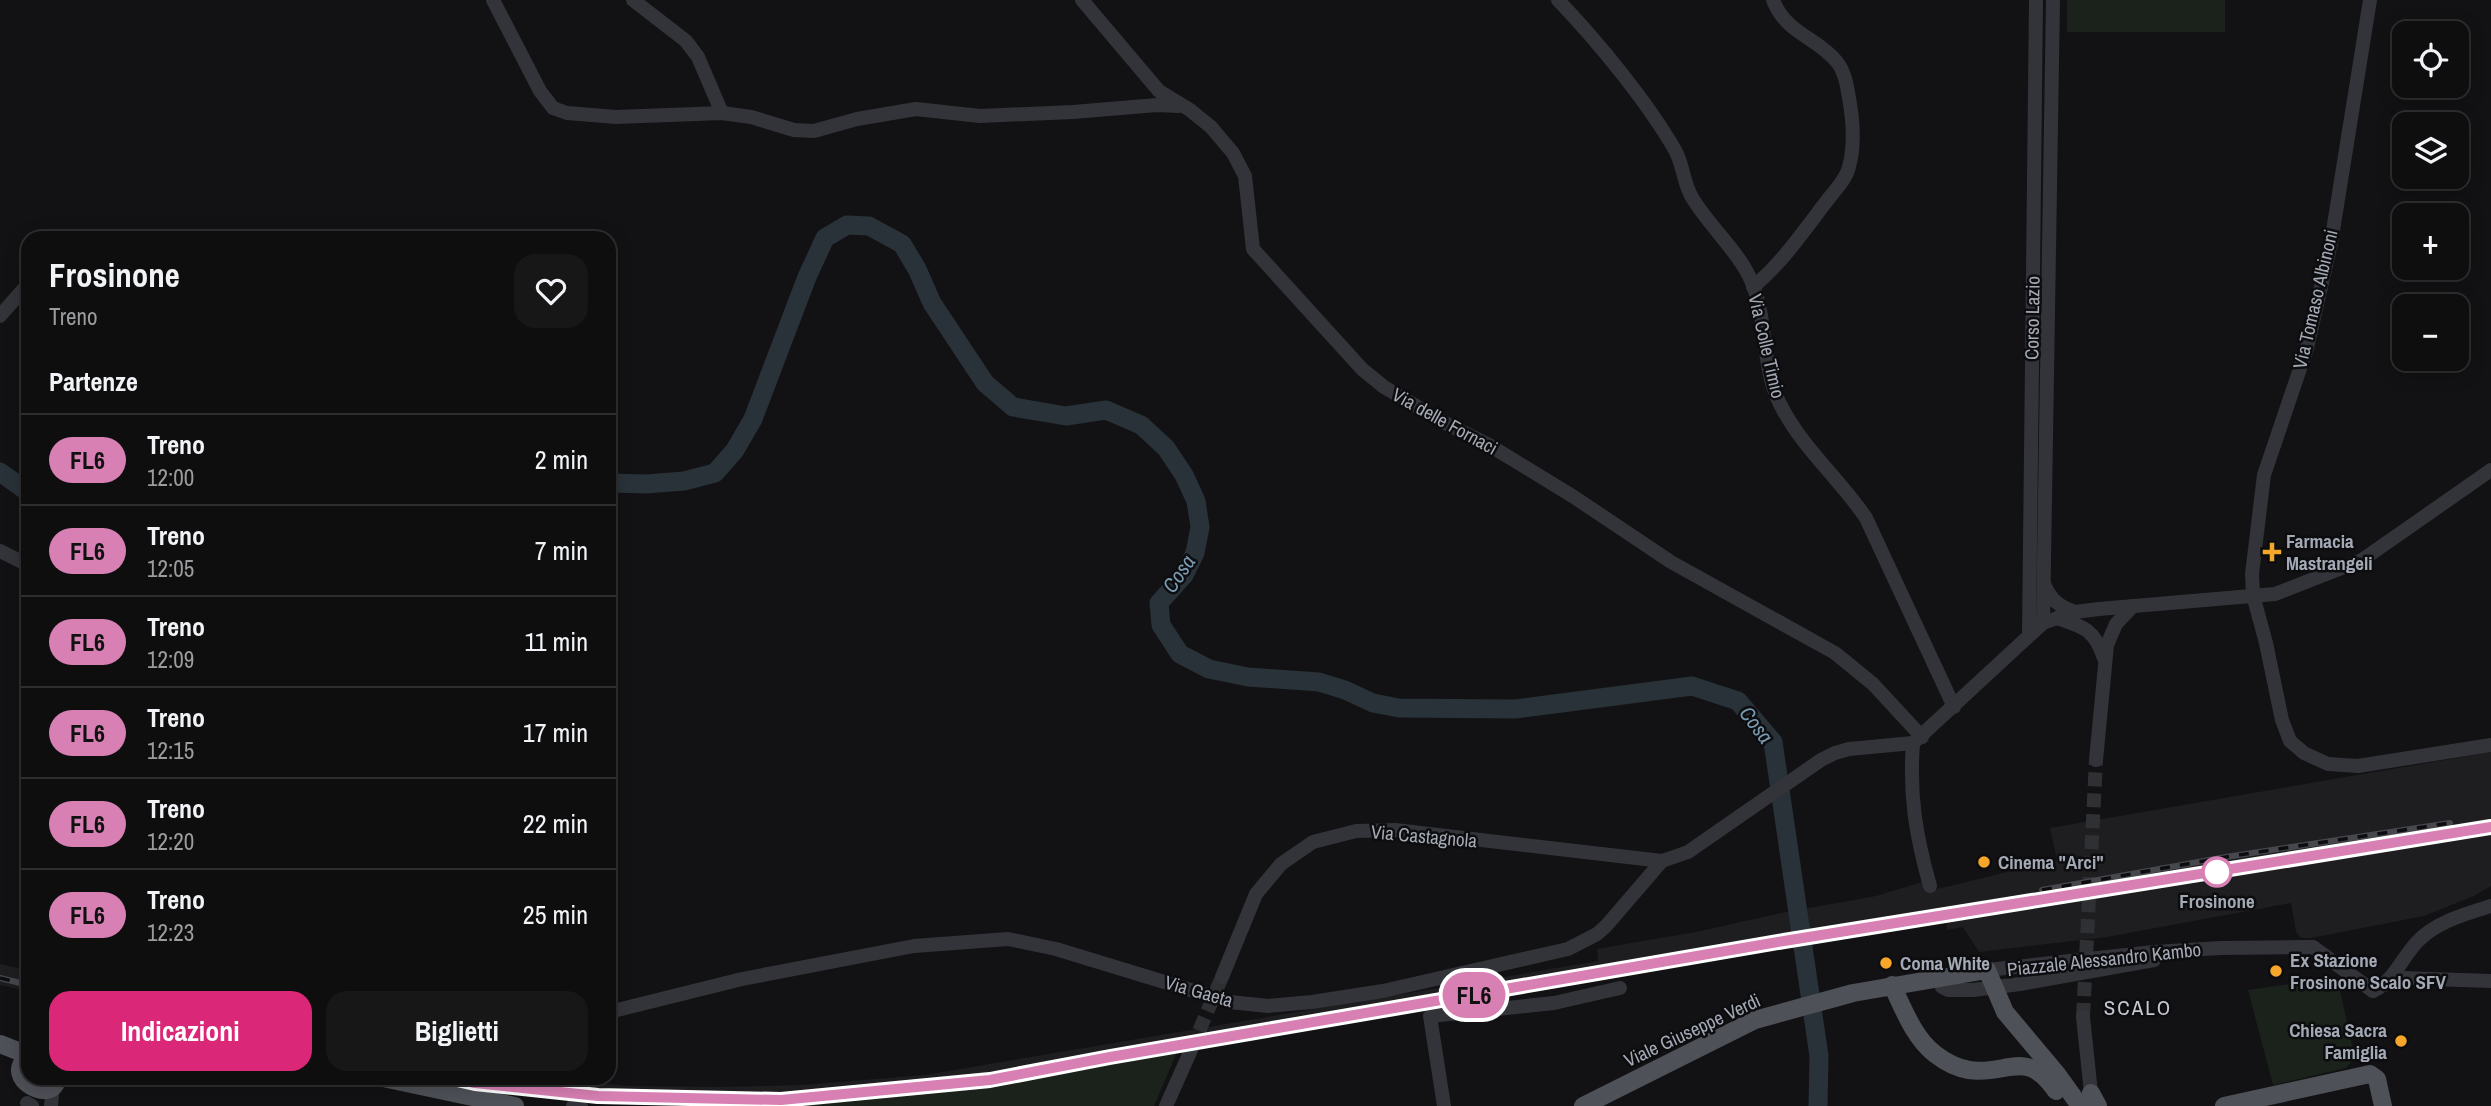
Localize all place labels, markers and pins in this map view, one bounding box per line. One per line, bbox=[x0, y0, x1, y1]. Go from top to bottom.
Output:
place label: Farmacia Mastrangeli bbox=[2286, 528, 2373, 576]
marker: Farmacia Mastrangeli bbox=[2264, 544, 2280, 560]
place label: Cinema "Arci" bbox=[1998, 849, 2104, 875]
marker: Cinema "Arci" bbox=[1976, 854, 1992, 870]
marker: Frosinone bbox=[2202, 857, 2232, 887]
place label: Frosinone bbox=[2179, 888, 2255, 914]
place label: Ex Stazione Frosinone Scalo SFV bbox=[2290, 947, 2446, 995]
place label: Coma White bbox=[1900, 950, 1990, 976]
marker: Coma White bbox=[1878, 955, 1894, 971]
marker: Ex Stazione Frosinone Scalo SFV bbox=[2268, 963, 2284, 979]
place label: Chiesa Sacra Famiglia bbox=[2289, 1017, 2387, 1065]
marker: Chiesa Sacra Famiglia bbox=[2393, 1033, 2409, 1049]

